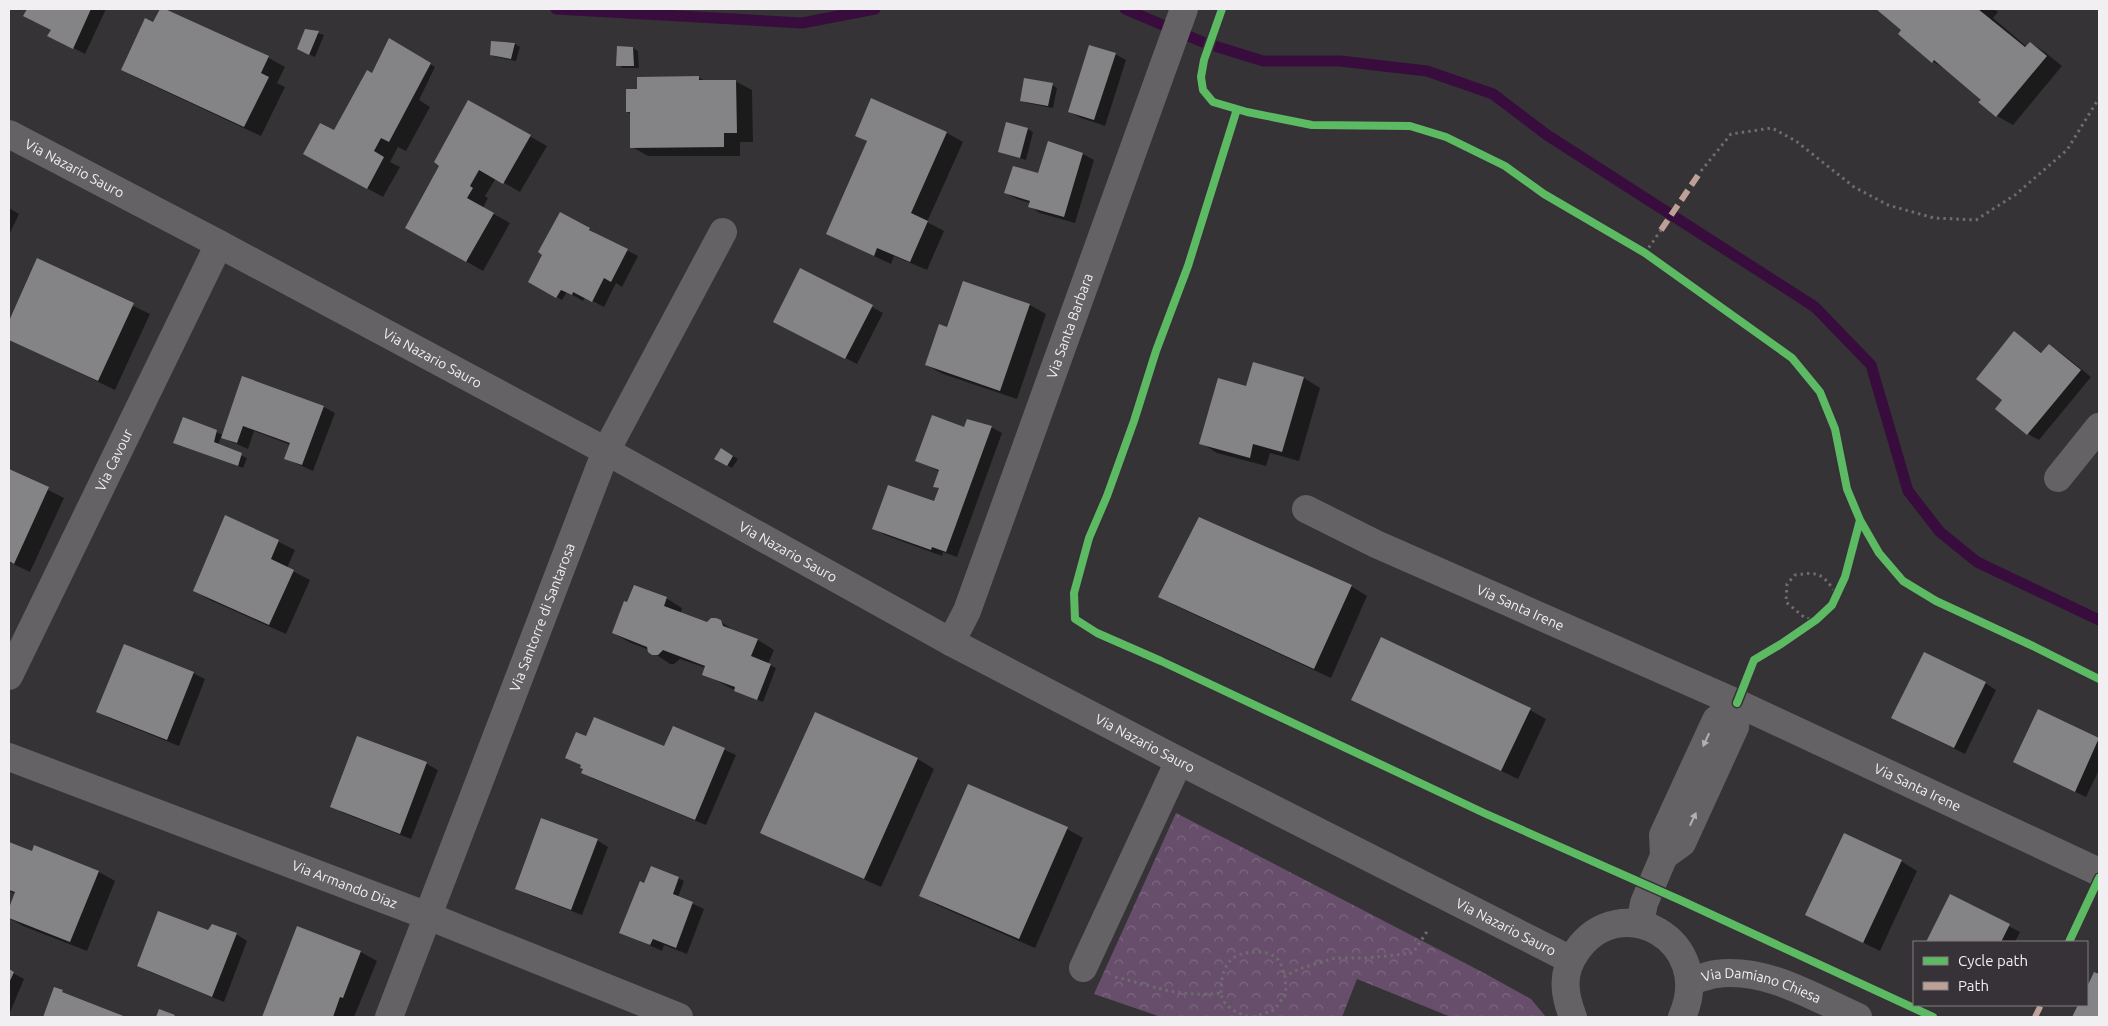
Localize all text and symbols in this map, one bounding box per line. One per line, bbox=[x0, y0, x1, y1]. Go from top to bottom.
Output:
street label: Via Nazario Sauro bbox=[22, 136, 127, 201]
street label: Via Santa Barbara bbox=[1043, 271, 1096, 381]
street label: Via Nazario Sauro bbox=[380, 325, 485, 391]
street label: Via Cavour bbox=[92, 426, 136, 494]
street label: Via Nazario Sauro bbox=[736, 518, 840, 585]
street label: Via Santorre di Santarosa bbox=[506, 541, 578, 694]
street label: Via Santa Irene bbox=[1474, 581, 1567, 634]
street label: Via Nazario Sauro bbox=[1092, 711, 1197, 776]
one-way arrow bbox=[1702, 733, 1710, 747]
street label: Via Santa Irene bbox=[1872, 760, 1964, 814]
one-way arrow bbox=[1689, 812, 1697, 826]
street label: Via Armando Diaz bbox=[290, 857, 400, 912]
street label: Via Nazario Sauro bbox=[1453, 895, 1559, 959]
legend bbox=[1913, 941, 2088, 1006]
text: Cycle path bbox=[1958, 952, 2028, 969]
street label: Via Damiano Chiesa bbox=[1700, 965, 1824, 1006]
text: Path bbox=[1958, 977, 1989, 994]

